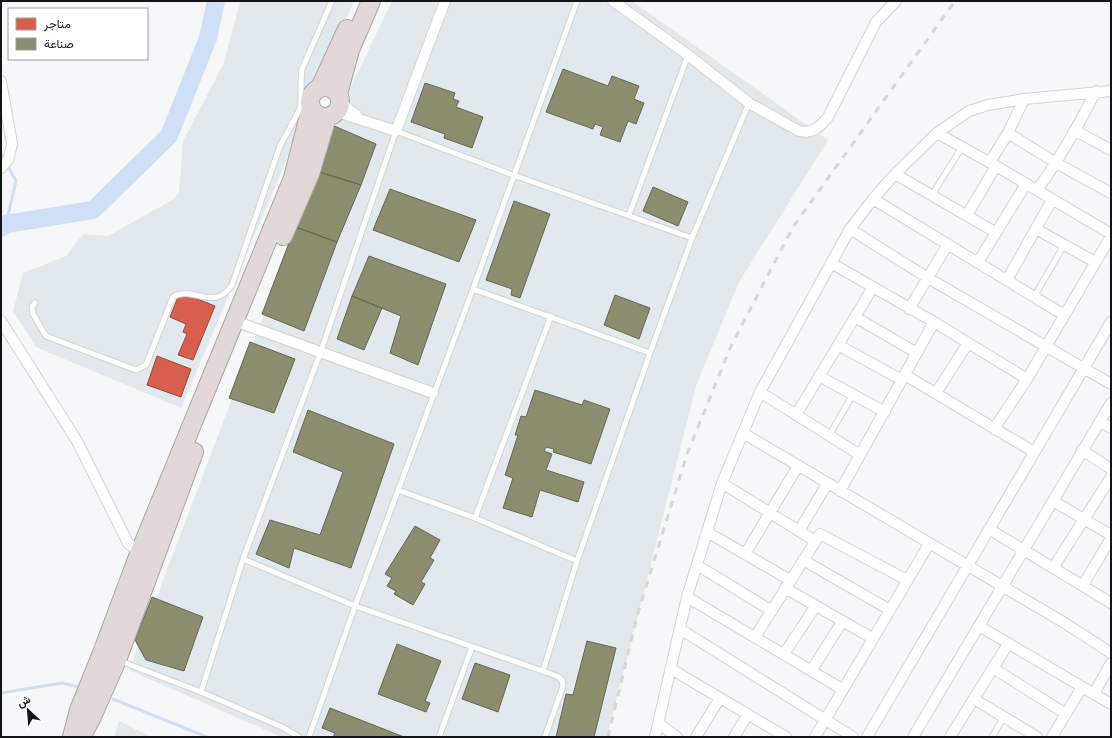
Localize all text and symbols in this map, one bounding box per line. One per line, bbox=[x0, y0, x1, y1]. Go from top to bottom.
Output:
legend bbox=[8, 8, 148, 60]
text: متاجر bbox=[43, 16, 71, 34]
text: صناعة bbox=[44, 36, 74, 54]
north arrow bbox=[8, 690, 48, 730]
text: ش bbox=[15, 692, 34, 713]

